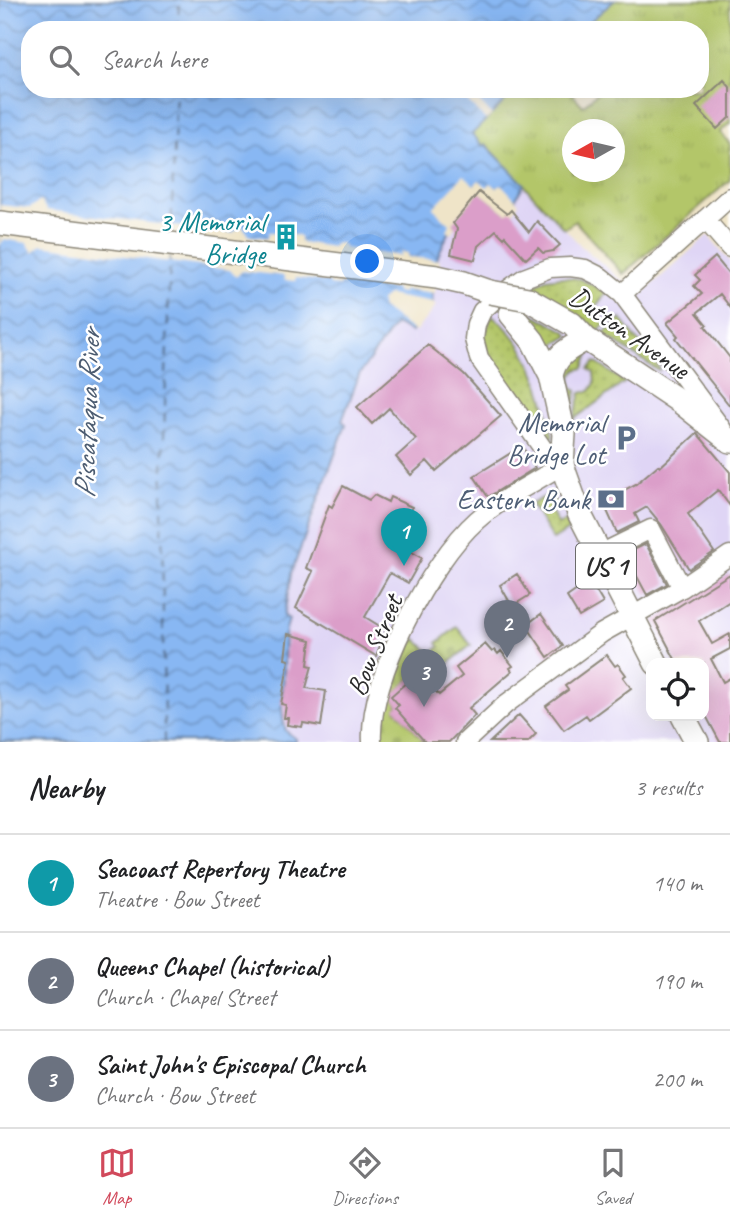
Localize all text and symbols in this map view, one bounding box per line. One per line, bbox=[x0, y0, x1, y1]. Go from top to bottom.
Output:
search box bbox=[21, 21, 709, 98]
icon: search bbox=[45, 41, 83, 79]
text: Search here bbox=[101, 43, 207, 76]
north arrow bbox=[562, 119, 625, 182]
place label: 3 Memorial Bridge bbox=[159, 204, 270, 271]
building icon: 3 Memorial Bridge bbox=[271, 222, 301, 252]
your location bbox=[350, 244, 384, 278]
street label: Dutton Avenue bbox=[563, 278, 698, 388]
water label: Piscataqua River bbox=[65, 324, 109, 499]
place label: Memorial Bridge Lot bbox=[507, 405, 610, 472]
parking icon: Memorial Bridge Lot bbox=[611, 423, 641, 453]
place label: Eastern Bank bbox=[457, 482, 592, 517]
bank icon: Eastern Bank bbox=[596, 484, 626, 514]
pin: 1 bbox=[381, 508, 427, 566]
road number: US 1 bbox=[576, 544, 636, 588]
street label: Bow Street bbox=[338, 587, 412, 701]
pin: 2 bbox=[484, 600, 530, 658]
pin: 3 bbox=[401, 649, 447, 707]
map controls bbox=[646, 658, 709, 721]
button: locate bbox=[646, 658, 709, 721]
text: Nearby bbox=[28, 769, 104, 807]
text: 3 results bbox=[635, 773, 702, 802]
text: Seacoast Repertory Theatre bbox=[95, 852, 344, 885]
text: 1 bbox=[46, 869, 56, 898]
text: 140 m bbox=[653, 869, 702, 898]
text: Theatre · Bow Street bbox=[95, 885, 259, 914]
text: Queens Chapel (historical) bbox=[95, 950, 329, 983]
text: 2 bbox=[46, 967, 56, 996]
text: 190 m bbox=[653, 967, 702, 996]
text: Church · Chapel Street bbox=[95, 983, 275, 1012]
text: Saint John's Episcopal Church bbox=[95, 1048, 365, 1081]
text: 3 bbox=[46, 1065, 56, 1094]
text: 200 m bbox=[653, 1065, 702, 1094]
text: Church · Bow Street bbox=[95, 1081, 255, 1110]
tab: Map bbox=[98, 1144, 136, 1210]
tab: Directions bbox=[332, 1144, 398, 1210]
tab: Saved bbox=[594, 1144, 632, 1210]

